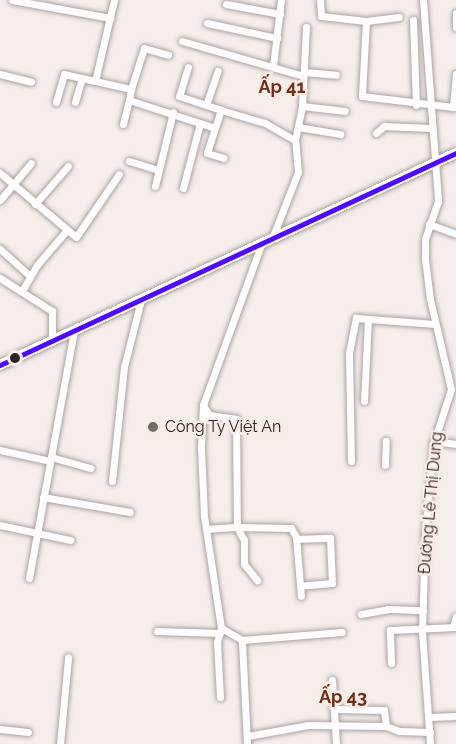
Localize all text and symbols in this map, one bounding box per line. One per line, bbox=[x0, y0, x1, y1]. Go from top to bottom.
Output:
district label: Ấp 41 bbox=[259, 76, 305, 98]
unlabelled marker bbox=[9, 352, 21, 364]
place label: Công Ty Việt An bbox=[165, 417, 283, 437]
marker: Công Ty Việt An bbox=[146, 420, 160, 434]
street label: Đường Lê Thị Dung bbox=[415, 431, 447, 575]
district label: Ấp 43 bbox=[319, 686, 367, 708]

